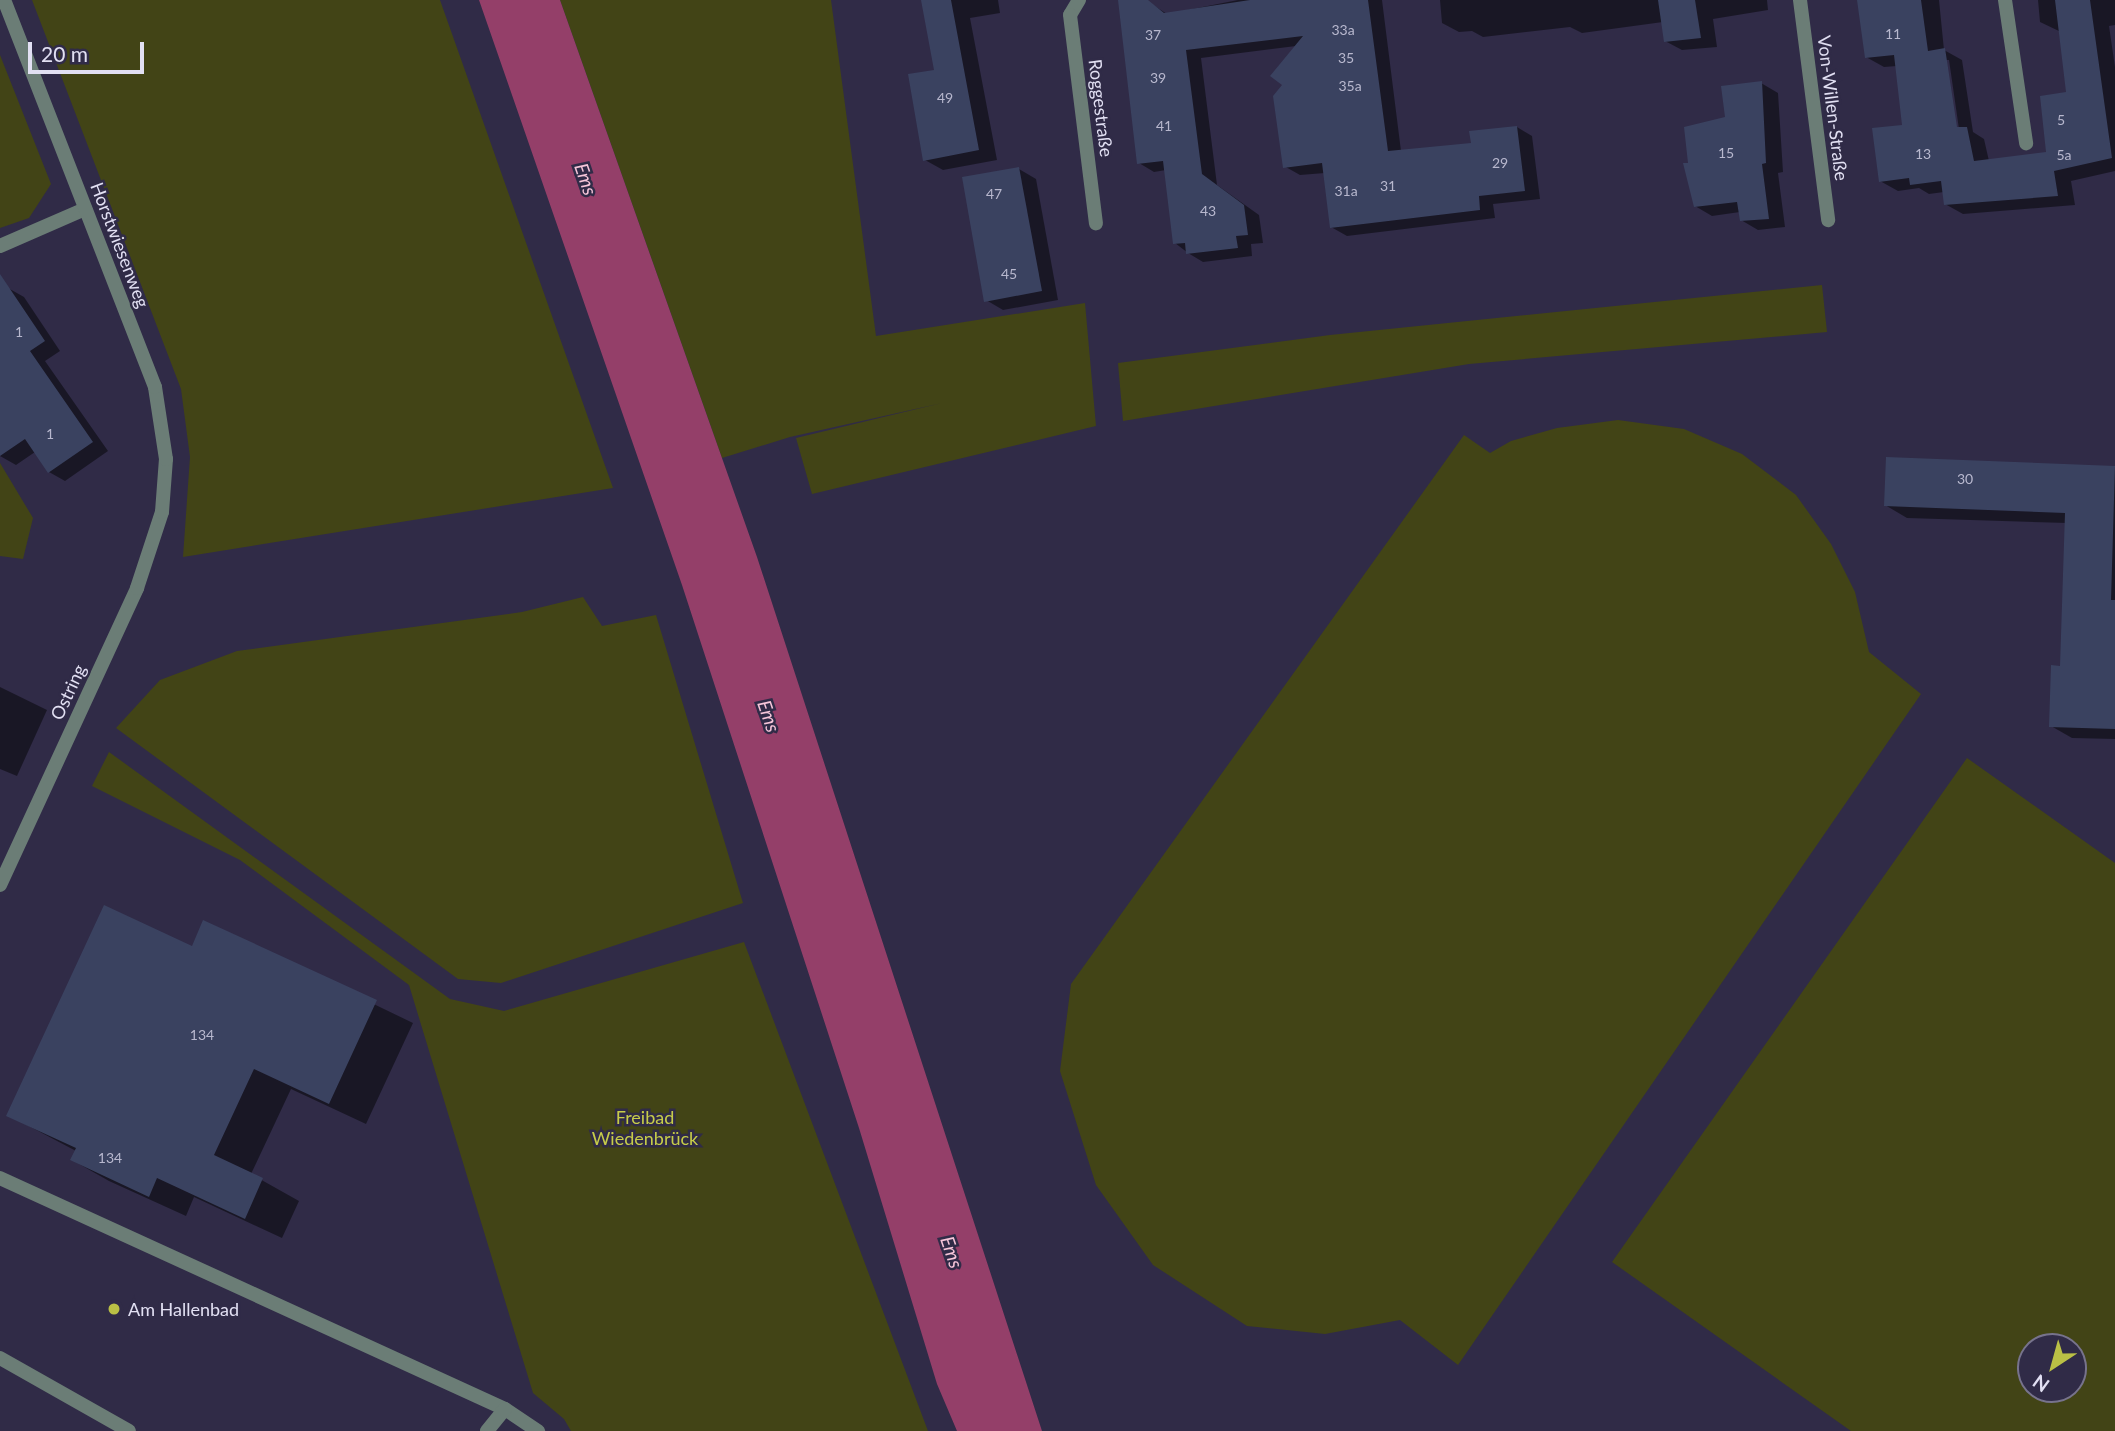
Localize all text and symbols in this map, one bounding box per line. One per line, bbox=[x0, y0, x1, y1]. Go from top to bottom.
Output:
house number: 33a bbox=[1331, 22, 1355, 38]
house number: 11 bbox=[1885, 26, 1901, 42]
house number: 37 bbox=[1145, 27, 1161, 43]
scale bar bbox=[32, 28, 147, 72]
street label: Von-Willen-Straße bbox=[1813, 34, 1853, 182]
text: 20 m bbox=[41, 41, 88, 66]
house number: 35 bbox=[1338, 50, 1354, 66]
street label: Roggestraße bbox=[1084, 58, 1118, 158]
house number: 39 bbox=[1150, 70, 1166, 86]
house number: 35a bbox=[1338, 78, 1362, 94]
house number: 49 bbox=[937, 90, 953, 106]
house number: 5 bbox=[2057, 112, 2065, 128]
house number: 41 bbox=[1156, 118, 1172, 134]
house number: 15 bbox=[1718, 145, 1734, 161]
house number: 13 bbox=[1915, 146, 1931, 162]
house number: 5a bbox=[2056, 147, 2072, 163]
house number: 29 bbox=[1492, 155, 1508, 171]
water label: Ems bbox=[570, 160, 602, 198]
house number: 31 bbox=[1380, 178, 1396, 194]
street label: Horstwiesenweg bbox=[86, 179, 154, 311]
house number: 31a bbox=[1334, 183, 1358, 199]
house number: 47 bbox=[986, 186, 1002, 202]
house number: 43 bbox=[1200, 203, 1216, 219]
house number: 45 bbox=[1001, 266, 1017, 282]
house number: 1 bbox=[15, 324, 23, 340]
house number: 1 bbox=[46, 426, 54, 442]
house number: 30 bbox=[1957, 471, 1973, 487]
street label: Ostring bbox=[46, 661, 90, 723]
water label: Ems bbox=[753, 697, 785, 735]
house number: 134 bbox=[190, 1027, 214, 1043]
park label: Freibad Wiedenbrück bbox=[592, 1107, 698, 1150]
house number: 134 bbox=[98, 1150, 122, 1166]
water label: Ems bbox=[936, 1233, 968, 1271]
place label: Am Hallenbad bbox=[128, 1298, 239, 1320]
marker: Am Hallenbad bbox=[106, 1301, 122, 1317]
north arrow bbox=[2017, 1333, 2087, 1403]
text: N bbox=[2028, 1370, 2053, 1397]

